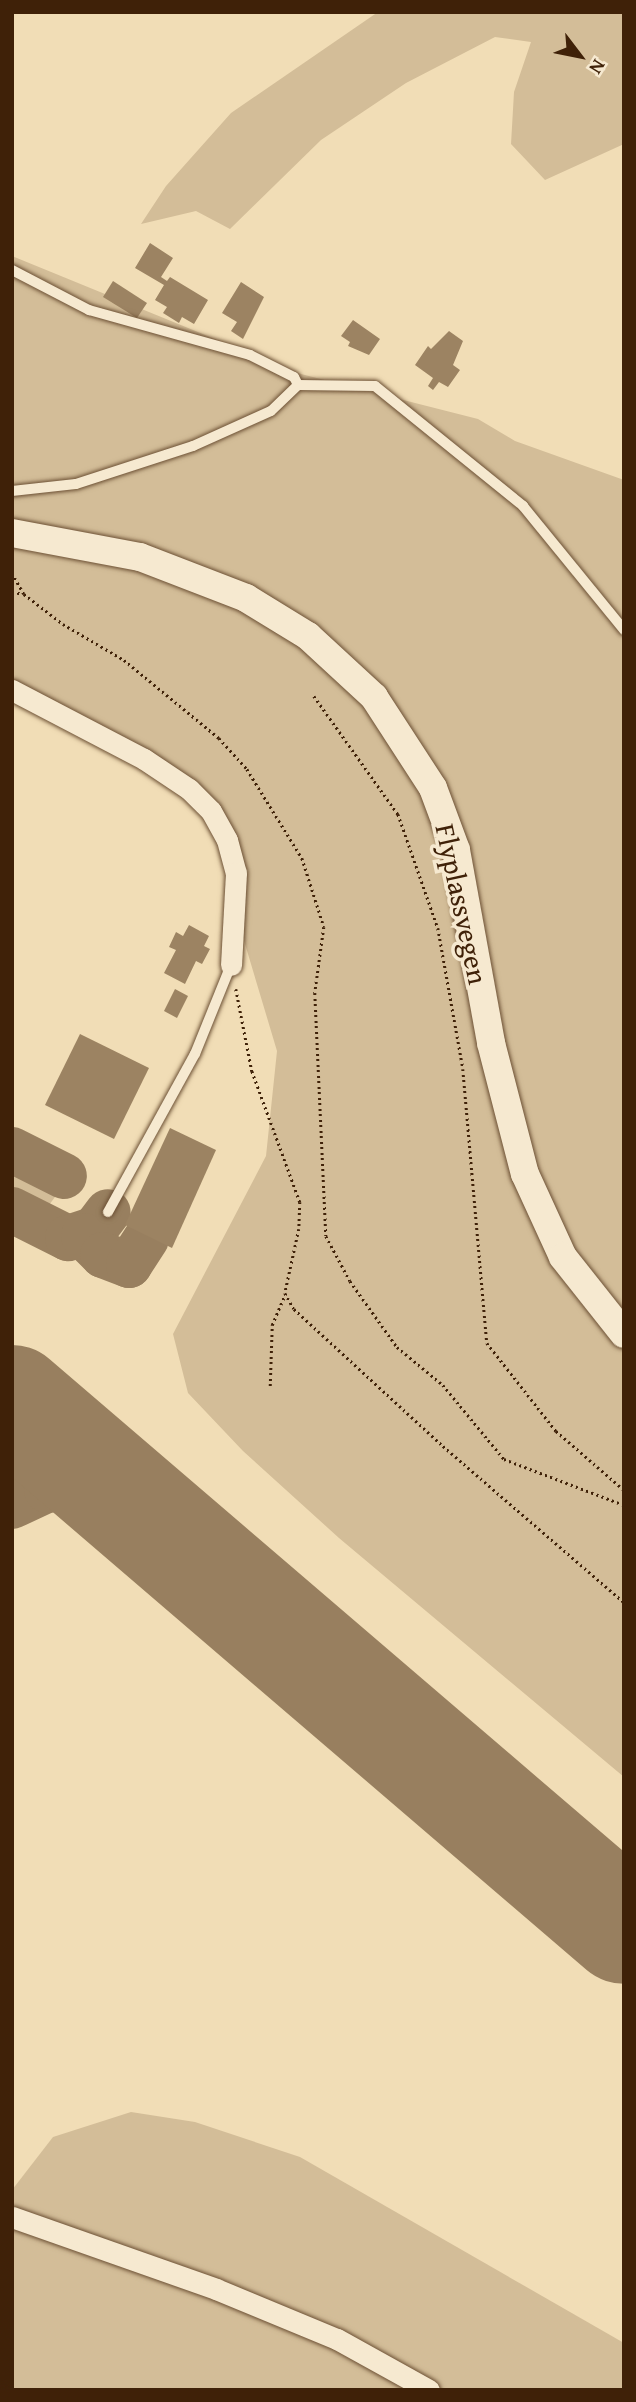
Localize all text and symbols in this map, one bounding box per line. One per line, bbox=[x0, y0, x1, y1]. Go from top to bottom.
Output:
north arrow bbox=[545, 21, 615, 91]
text: N bbox=[583, 54, 613, 80]
street label: Flyplassvegen bbox=[429, 821, 495, 987]

